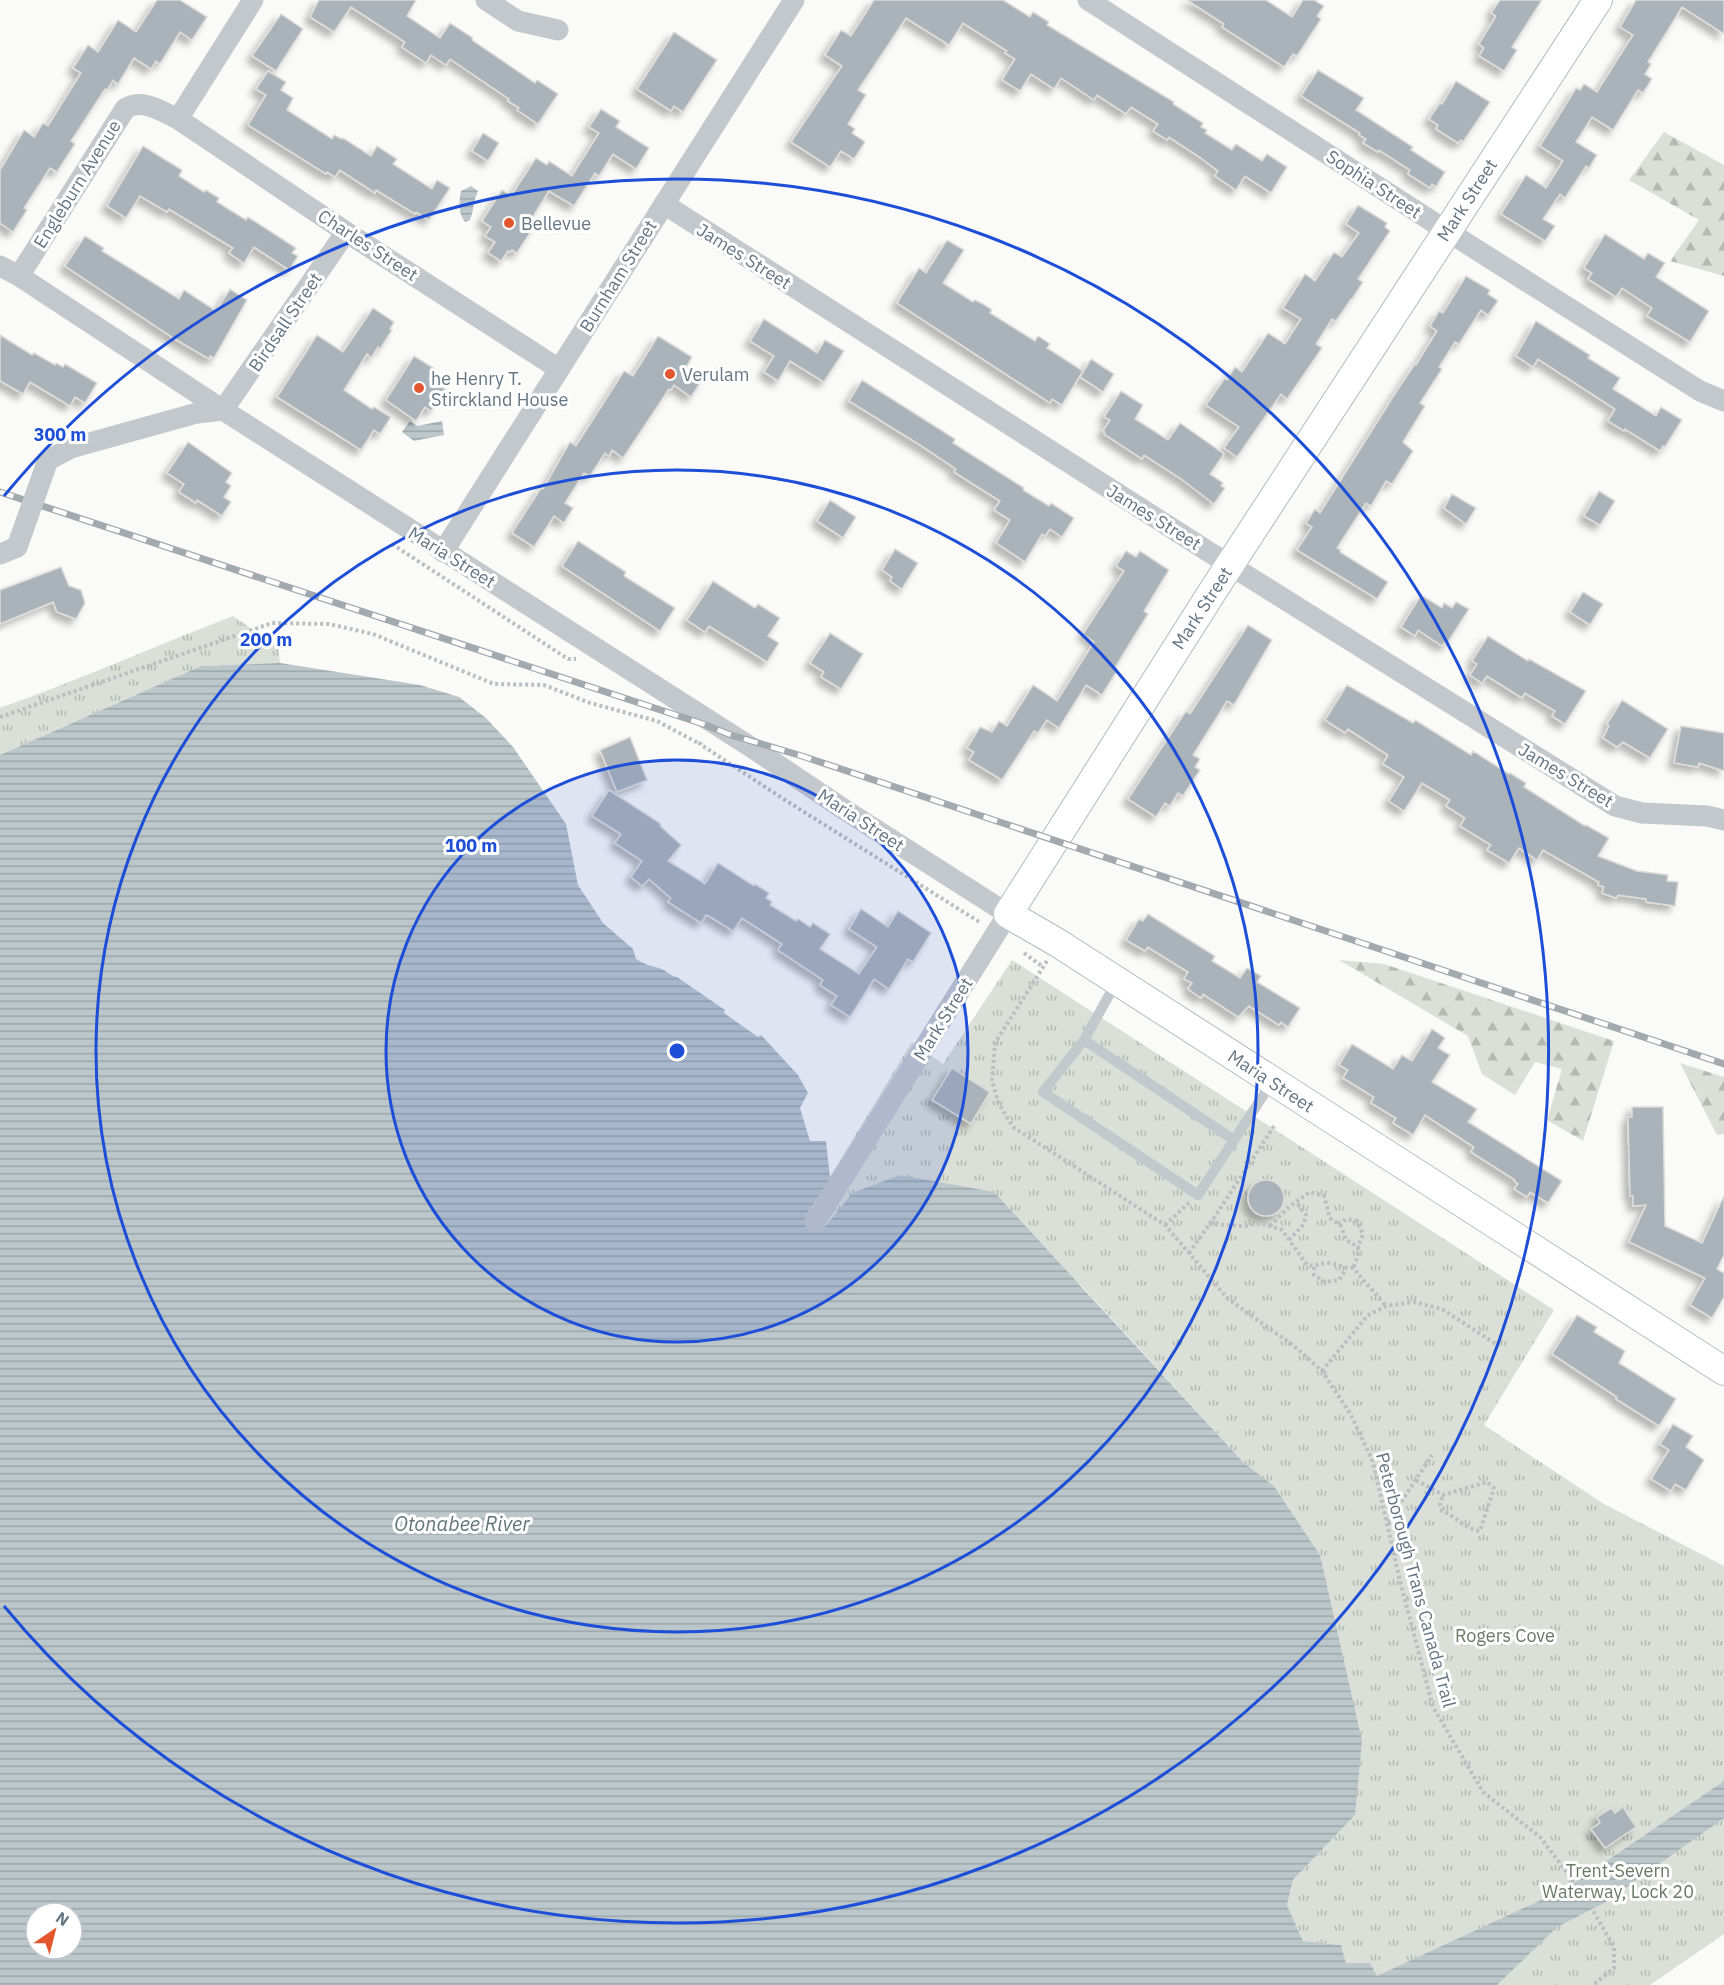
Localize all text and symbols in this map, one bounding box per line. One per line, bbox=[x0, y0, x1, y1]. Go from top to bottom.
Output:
street label: Engleburn Avenue bbox=[28, 116, 126, 252]
street label: Sophia Street bbox=[1322, 145, 1426, 223]
street label: Mark Street bbox=[1432, 154, 1502, 246]
street label: Charles Street bbox=[314, 204, 422, 286]
place label: Bellevue bbox=[521, 212, 591, 235]
marker: Bellevue bbox=[502, 216, 516, 230]
street label: Burnham Street bbox=[574, 216, 662, 336]
street label: James Street bbox=[693, 218, 795, 294]
street label: Birdsall Street bbox=[243, 268, 327, 376]
place label: Verulam bbox=[682, 363, 749, 386]
place label: he Henry T. Stirckland House bbox=[431, 367, 569, 411]
marker: Verulam bbox=[663, 367, 677, 381]
marker: he Henry T. Stirckland House bbox=[412, 381, 426, 395]
text: 300 m bbox=[34, 423, 86, 446]
street label: James Street bbox=[1103, 479, 1205, 555]
street label: Maria Street bbox=[404, 521, 500, 593]
street label: Mark Street bbox=[1167, 562, 1237, 654]
text: 200 m bbox=[240, 628, 292, 651]
street label: James Street bbox=[1514, 738, 1618, 812]
street label: Maria Street bbox=[813, 784, 909, 856]
text: 100 m bbox=[445, 834, 497, 857]
street label: Mark Street bbox=[908, 973, 978, 1065]
centre of rings bbox=[667, 1041, 687, 1061]
street label: Maria Street bbox=[1223, 1045, 1319, 1117]
street label: Peterborough Trans Canada Trail bbox=[1371, 1450, 1461, 1710]
water label: Otonabee River bbox=[394, 1510, 530, 1537]
park label: Rogers Cove bbox=[1455, 1624, 1555, 1647]
park label: Trent-Severn Waterway, Lock 20 bbox=[1542, 1859, 1694, 1903]
north arrow bbox=[24, 1901, 84, 1961]
text: N bbox=[52, 1907, 73, 1930]

